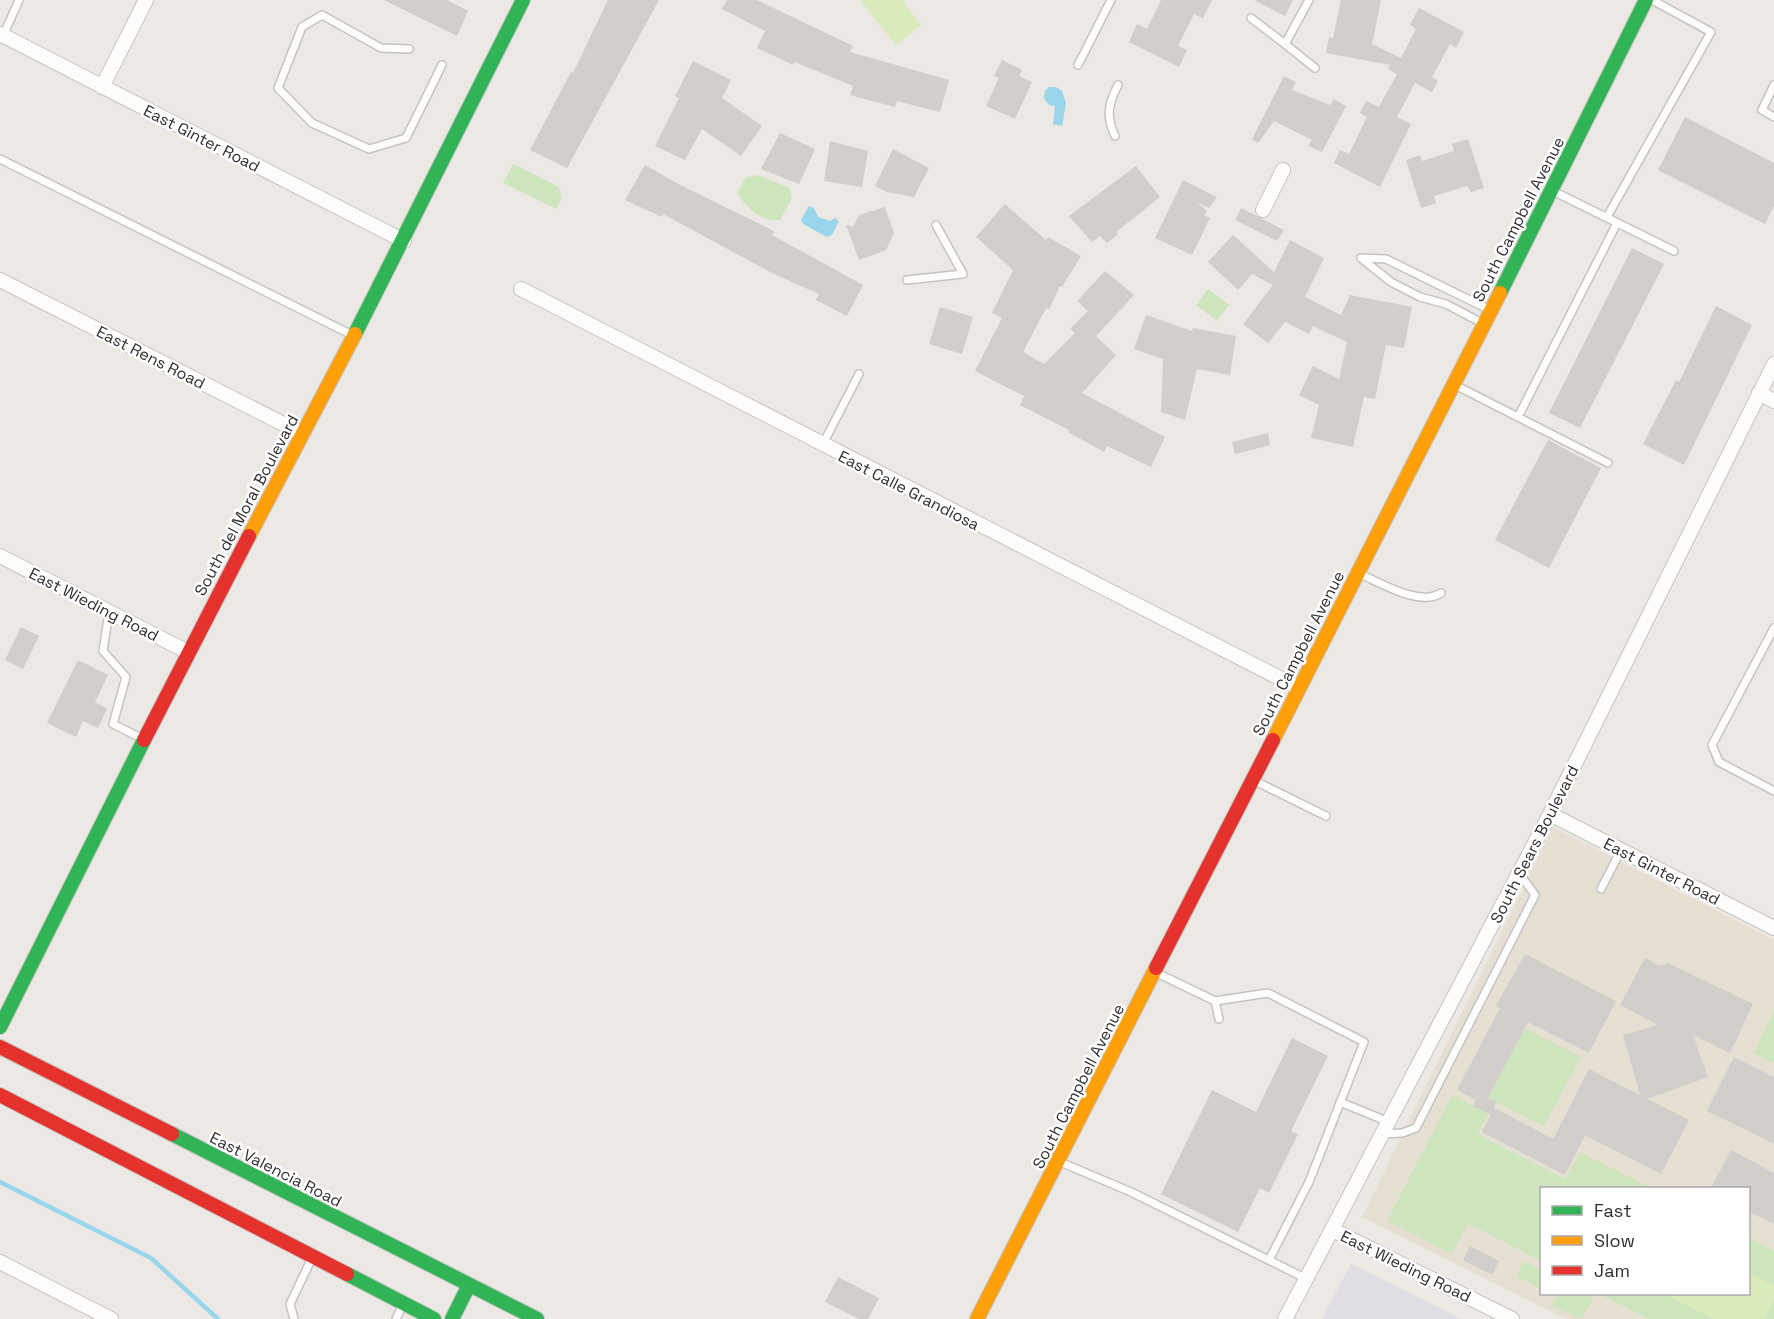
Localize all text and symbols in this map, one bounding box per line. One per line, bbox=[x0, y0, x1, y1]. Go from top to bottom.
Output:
street label: East Ginter Road bbox=[140, 100, 264, 177]
street label: South Campbell Avenue bbox=[1468, 133, 1569, 305]
street label: East Rens Road bbox=[93, 321, 209, 394]
street label: South del Moral Boulevard bbox=[190, 411, 303, 599]
street label: East Calle Grandiosa bbox=[835, 446, 983, 535]
street label: East Wieding Road bbox=[25, 563, 162, 646]
street label: South Campbell Avenue bbox=[1248, 567, 1349, 739]
street label: South Sears Boulevard bbox=[1485, 762, 1583, 927]
street label: East Ginter Road bbox=[1600, 833, 1724, 910]
street label: South Campbell Avenue bbox=[1028, 1000, 1129, 1172]
street label: East Valencia Road bbox=[206, 1127, 345, 1212]
legend bbox=[1540, 1187, 1750, 1295]
text: Fast bbox=[1594, 1199, 1631, 1222]
street label: East Wieding Road bbox=[1337, 1226, 1475, 1307]
text: Slow bbox=[1594, 1229, 1635, 1252]
text: Jam bbox=[1594, 1259, 1630, 1282]

